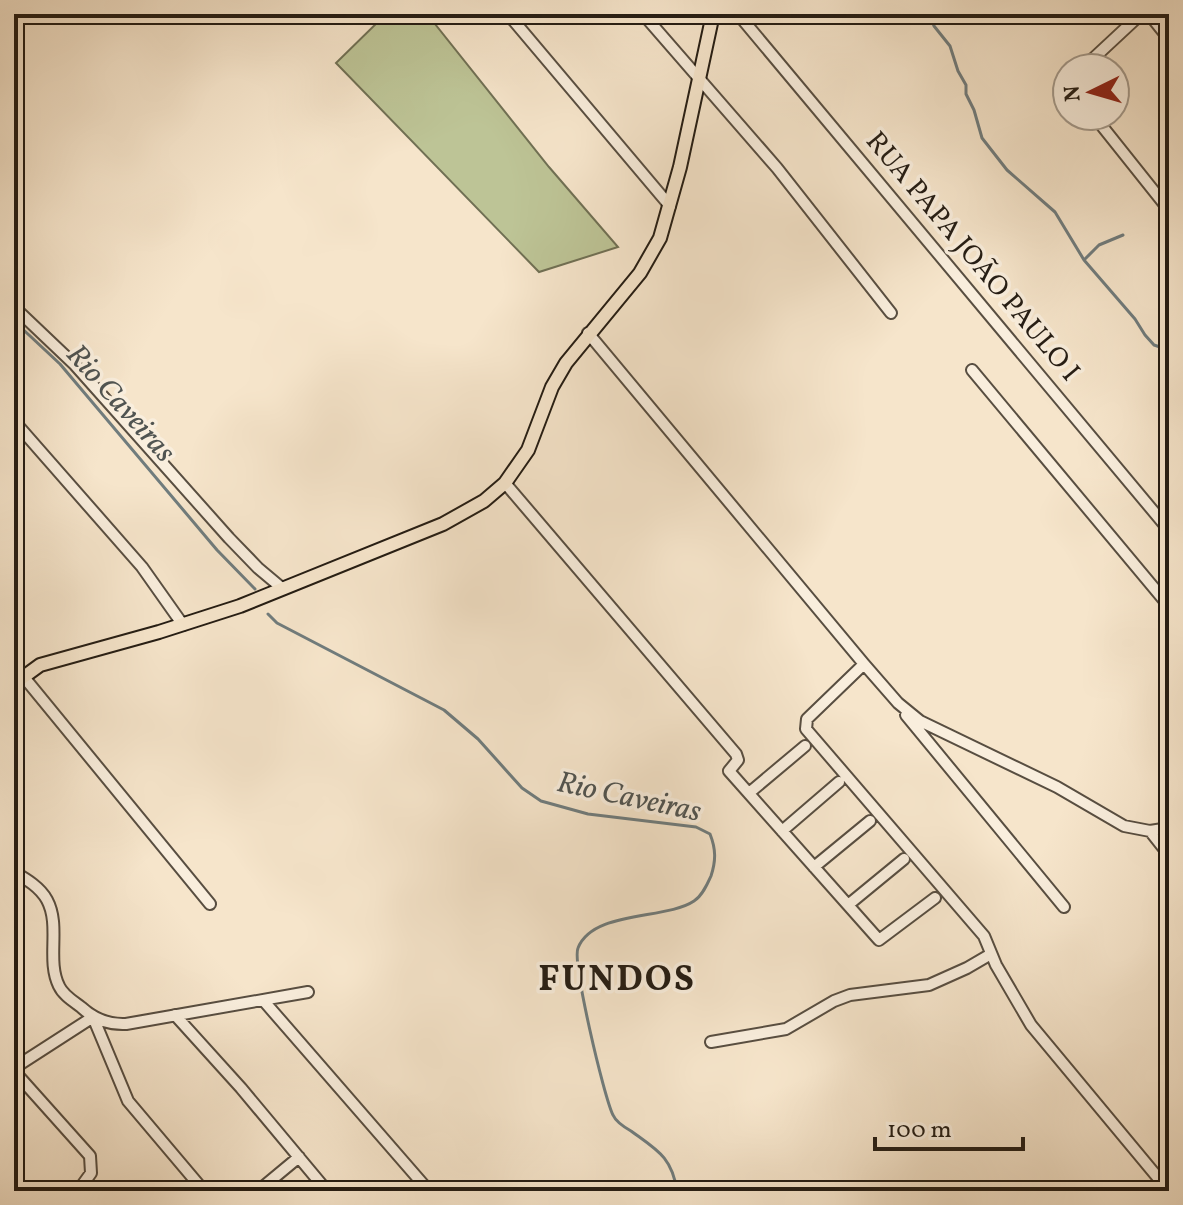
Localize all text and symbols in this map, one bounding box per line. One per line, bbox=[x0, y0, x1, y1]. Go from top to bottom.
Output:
north arrow bbox=[1051, 52, 1131, 132]
text: N bbox=[1057, 84, 1090, 103]
street label: RUA PAPA JOÃO PAULO I bbox=[856, 124, 1088, 390]
water label: Rio Caveiras bbox=[55, 336, 185, 472]
water label: Rio Caveiras bbox=[553, 762, 705, 834]
district label: FUNDOS bbox=[538, 956, 696, 1006]
scale bar bbox=[875, 1101, 1023, 1151]
text: 100 m bbox=[887, 1114, 952, 1148]

